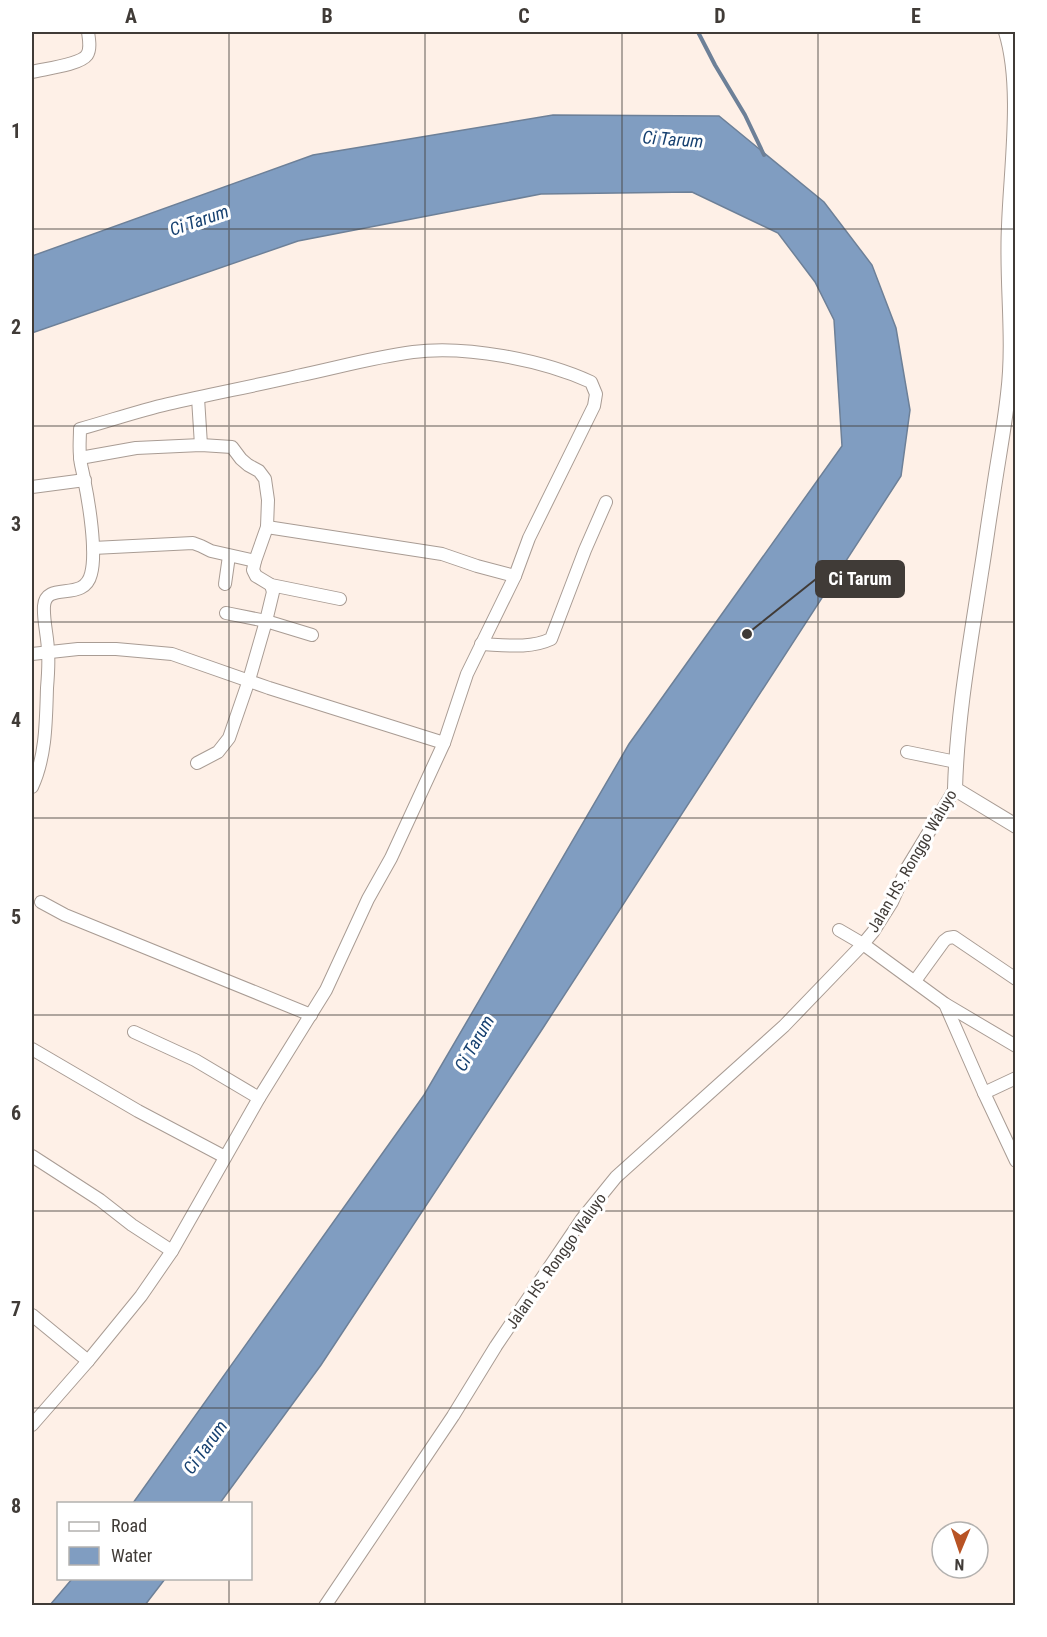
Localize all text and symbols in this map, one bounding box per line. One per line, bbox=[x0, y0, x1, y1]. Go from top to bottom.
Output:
text: A bbox=[125, 4, 137, 28]
text: B bbox=[321, 4, 333, 28]
text: C bbox=[518, 4, 530, 28]
text: D bbox=[714, 4, 726, 28]
text: E bbox=[911, 4, 921, 28]
text: 1 bbox=[11, 119, 21, 143]
water label: Ci Tarum bbox=[642, 126, 704, 152]
water label: Ci Tarum bbox=[167, 200, 231, 240]
text: 2 bbox=[11, 315, 21, 339]
text: 3 bbox=[11, 512, 21, 536]
callout: Ci Tarum bbox=[816, 561, 904, 597]
text: Ci Tarum bbox=[828, 568, 892, 589]
text: 4 bbox=[11, 708, 21, 732]
street label: Jalan HS. Ronggo Waluyo bbox=[863, 786, 961, 936]
text: 5 bbox=[11, 905, 21, 929]
water label: Ci Tarum bbox=[450, 1011, 498, 1075]
text: 6 bbox=[11, 1101, 21, 1125]
street label: Jalan HS. Ronggo Waluyo bbox=[502, 1189, 610, 1333]
text: 7 bbox=[11, 1297, 21, 1321]
water label: Ci Tarum bbox=[179, 1416, 231, 1478]
text: 8 bbox=[11, 1494, 21, 1518]
legend bbox=[57, 1502, 252, 1580]
text: Road bbox=[111, 1515, 147, 1536]
north arrow bbox=[930, 1520, 990, 1580]
text: Water bbox=[111, 1545, 153, 1566]
text: N bbox=[954, 1555, 965, 1574]

